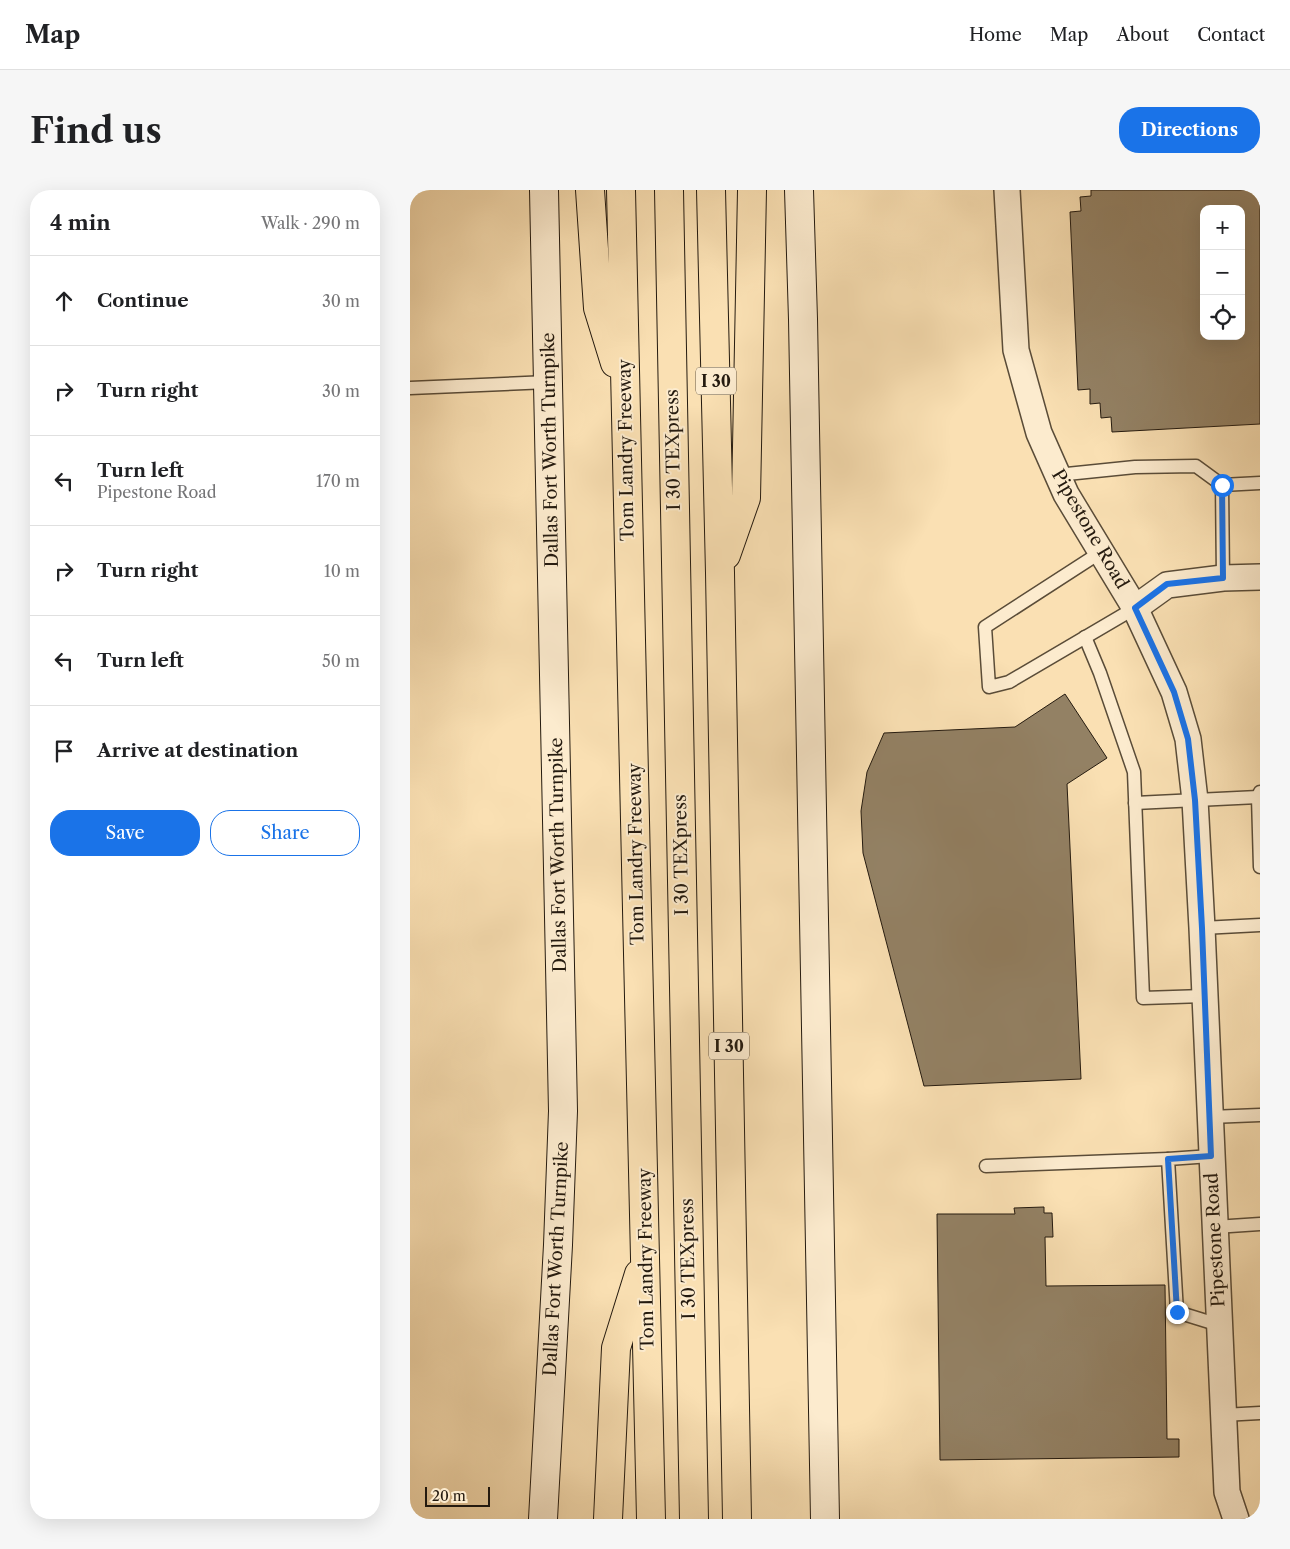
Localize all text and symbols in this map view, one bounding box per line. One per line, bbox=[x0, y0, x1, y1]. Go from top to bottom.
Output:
text: Map bbox=[25, 20, 80, 49]
text: Home bbox=[969, 24, 1022, 46]
text: Map bbox=[1050, 24, 1088, 46]
text: About bbox=[1116, 24, 1169, 46]
text: Contact bbox=[1197, 24, 1265, 46]
button: Directions bbox=[1119, 107, 1260, 153]
text: Find us bbox=[30, 109, 162, 152]
map controls bbox=[1200, 205, 1245, 340]
button: + bbox=[1200, 205, 1245, 250]
text: 4 min bbox=[50, 210, 111, 235]
text: Walk · 290 m bbox=[261, 213, 360, 233]
button: − bbox=[1200, 250, 1245, 295]
icon: ahead bbox=[50, 287, 78, 315]
text: Continue bbox=[97, 289, 189, 312]
text: 30 m bbox=[322, 291, 360, 311]
button: locate bbox=[1200, 295, 1245, 340]
street label: Dallas Fort Worth Turnpike bbox=[537, 332, 563, 568]
street label: Tom Landry Freeway bbox=[613, 358, 639, 541]
road number: I 30 bbox=[696, 368, 736, 395]
icon: right bbox=[50, 377, 78, 405]
text: Turn right bbox=[97, 379, 198, 402]
text: 30 m bbox=[322, 381, 360, 401]
street label: I 30 TEXpress bbox=[661, 389, 685, 511]
text: Turn left bbox=[97, 459, 184, 482]
street label: Pipestone Road bbox=[1047, 465, 1133, 593]
icon: left bbox=[50, 467, 78, 495]
text: 170 m bbox=[316, 471, 360, 491]
route start bbox=[1211, 474, 1234, 497]
text: Pipestone Road bbox=[97, 482, 216, 502]
icon: right bbox=[50, 557, 78, 585]
text: Turn right bbox=[97, 559, 198, 582]
text: 10 m bbox=[324, 561, 360, 581]
icon: left bbox=[50, 647, 78, 675]
text: Turn left bbox=[97, 649, 184, 672]
text: 50 m bbox=[322, 651, 360, 671]
icon: arrive bbox=[50, 737, 78, 765]
street label: Dallas Fort Worth Turnpike bbox=[545, 737, 571, 973]
text: Arrive at destination bbox=[97, 739, 298, 762]
street label: Tom Landry Freeway bbox=[623, 762, 649, 945]
street label: I 30 TEXpress bbox=[669, 794, 693, 916]
button: Save bbox=[50, 810, 200, 856]
button: Share bbox=[210, 810, 360, 856]
road number: I 30 bbox=[709, 1032, 749, 1059]
street label: Dallas Fort Worth Turnpike bbox=[539, 1141, 573, 1377]
street label: Tom Landry Freeway bbox=[633, 1167, 659, 1350]
street label: Pipestone Road bbox=[1200, 1172, 1230, 1308]
street label: I 30 TEXpress bbox=[676, 1198, 700, 1320]
route end bbox=[1166, 1301, 1189, 1324]
scale bar bbox=[425, 1484, 490, 1507]
text: 20 m bbox=[432, 1487, 466, 1505]

